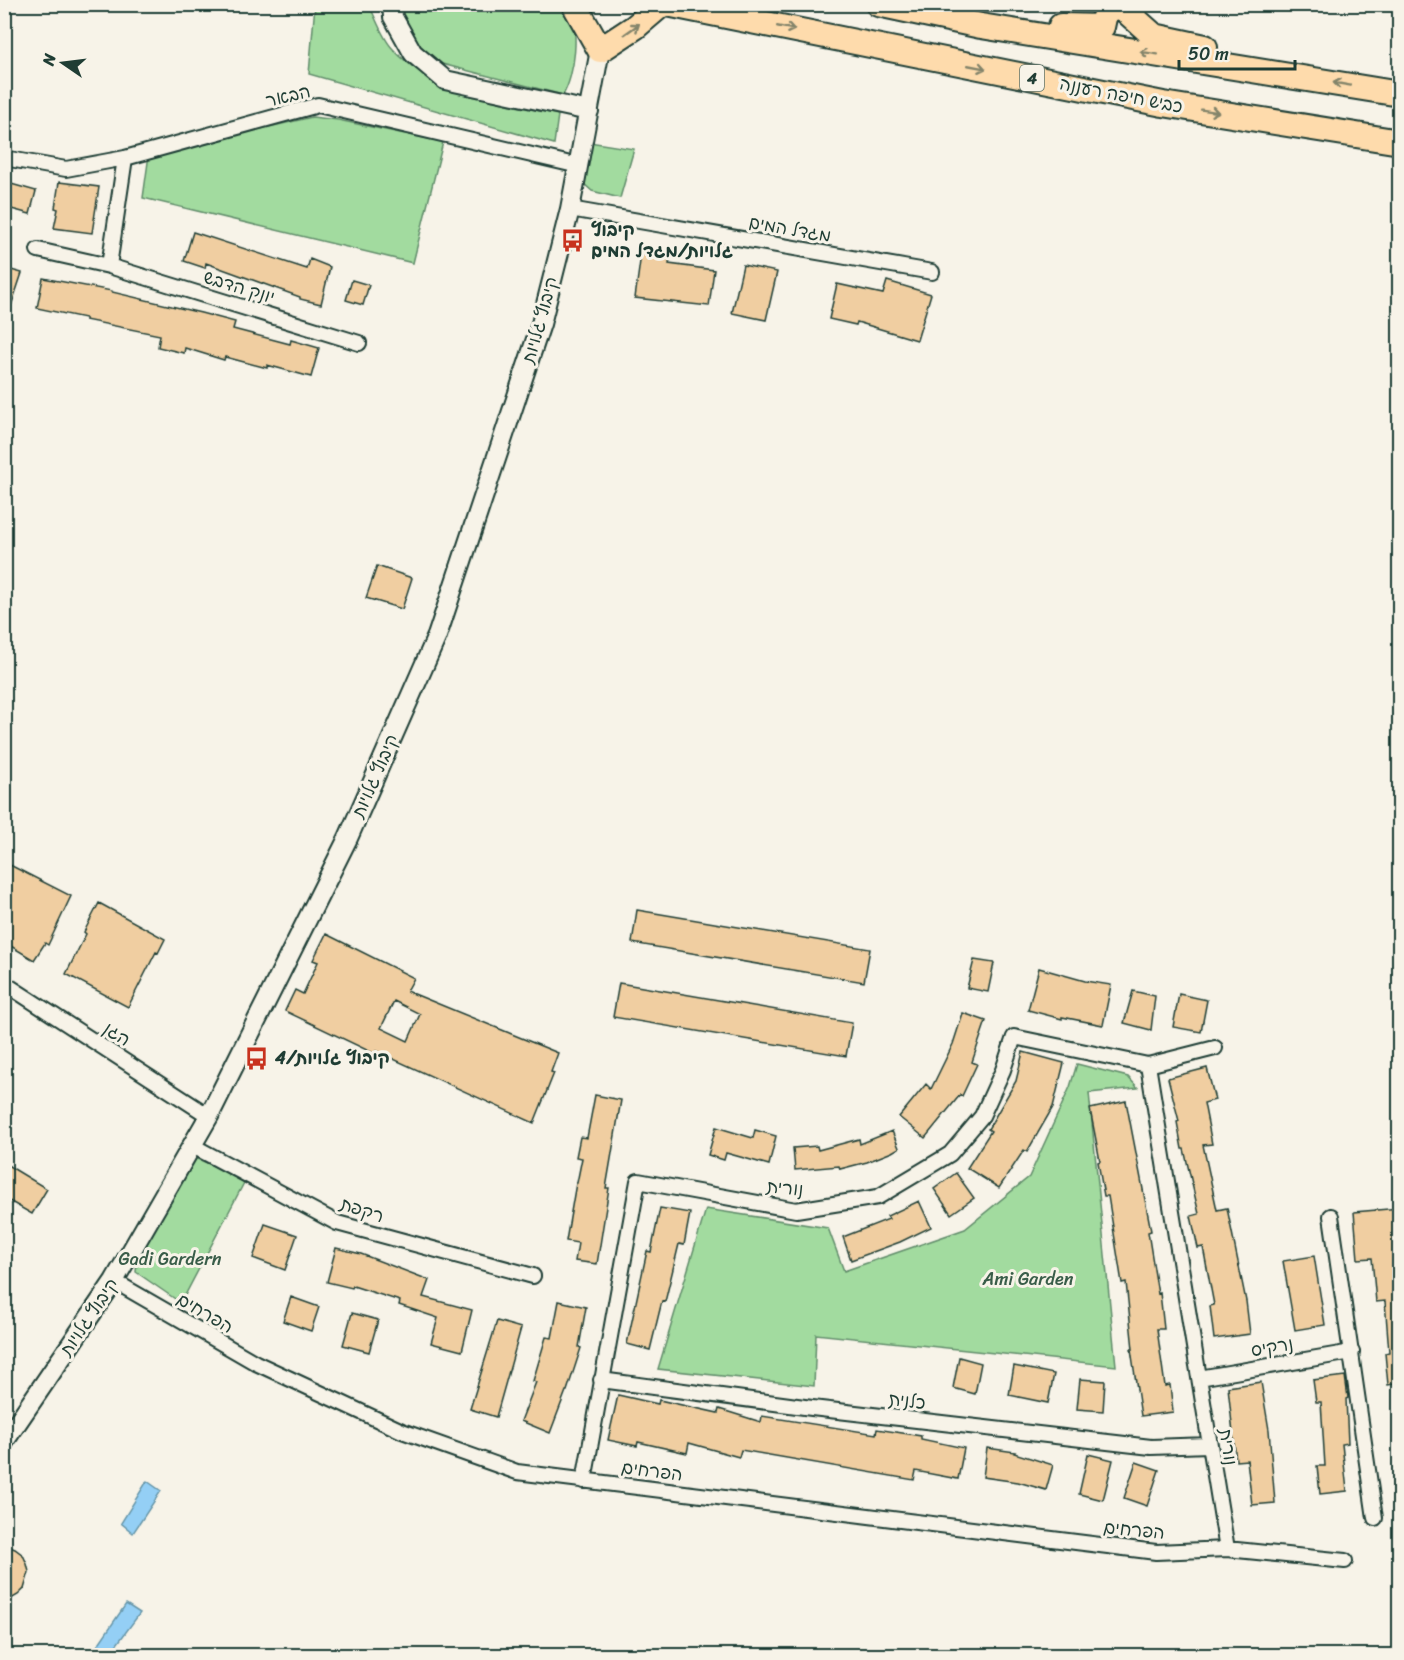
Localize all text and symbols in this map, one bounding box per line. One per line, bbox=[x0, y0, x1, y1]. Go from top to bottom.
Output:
one-way arrow bbox=[623, 23, 639, 35]
one-way arrow bbox=[776, 23, 795, 34]
north arrow bbox=[33, 33, 93, 93]
scale bar bbox=[1179, 33, 1294, 71]
text: 50 m bbox=[1188, 38, 1229, 70]
one-way arrow bbox=[1140, 47, 1160, 58]
text: N bbox=[33, 50, 65, 69]
one-way arrow bbox=[967, 62, 987, 73]
road number: 4 bbox=[1020, 65, 1044, 91]
street label: כביש חיפה רעננה bbox=[1057, 67, 1185, 123]
street label: הבאר bbox=[262, 75, 314, 117]
one-way arrow bbox=[1332, 79, 1352, 90]
one-way arrow bbox=[1200, 106, 1219, 117]
street label: מגדל המים bbox=[746, 206, 834, 252]
place label: קיבוץ גלויות/מגדל המים bbox=[591, 214, 733, 267]
bus stop icon: קיבוץ גלויות/מגדל המים bbox=[560, 227, 586, 253]
street label: יונק הדבש bbox=[199, 261, 279, 313]
street label: קיבוץ גלויות bbox=[512, 273, 568, 368]
street label: קיבוץ גלויות bbox=[342, 729, 408, 824]
street label: הגן bbox=[97, 1013, 137, 1055]
place label: קיבוץ גלויות/4 bbox=[274, 1042, 390, 1074]
bus stop icon: קיבוץ גלויות/4 bbox=[244, 1045, 270, 1071]
street label: נורית bbox=[764, 1170, 805, 1206]
street label: רקפת bbox=[335, 1188, 388, 1232]
park label: Gadi Gardern bbox=[119, 1243, 222, 1275]
park label: Ami Garden bbox=[982, 1263, 1074, 1295]
street label: קיבוץ גלויות bbox=[50, 1271, 127, 1364]
street label: הפרחים bbox=[170, 1284, 240, 1342]
street label: נרקיס bbox=[1248, 1328, 1296, 1366]
street label: כלנית bbox=[887, 1383, 927, 1419]
street label: נורית bbox=[1209, 1425, 1247, 1468]
street label: הפרחים bbox=[619, 1451, 685, 1491]
street label: הפרחים bbox=[1102, 1511, 1166, 1549]

